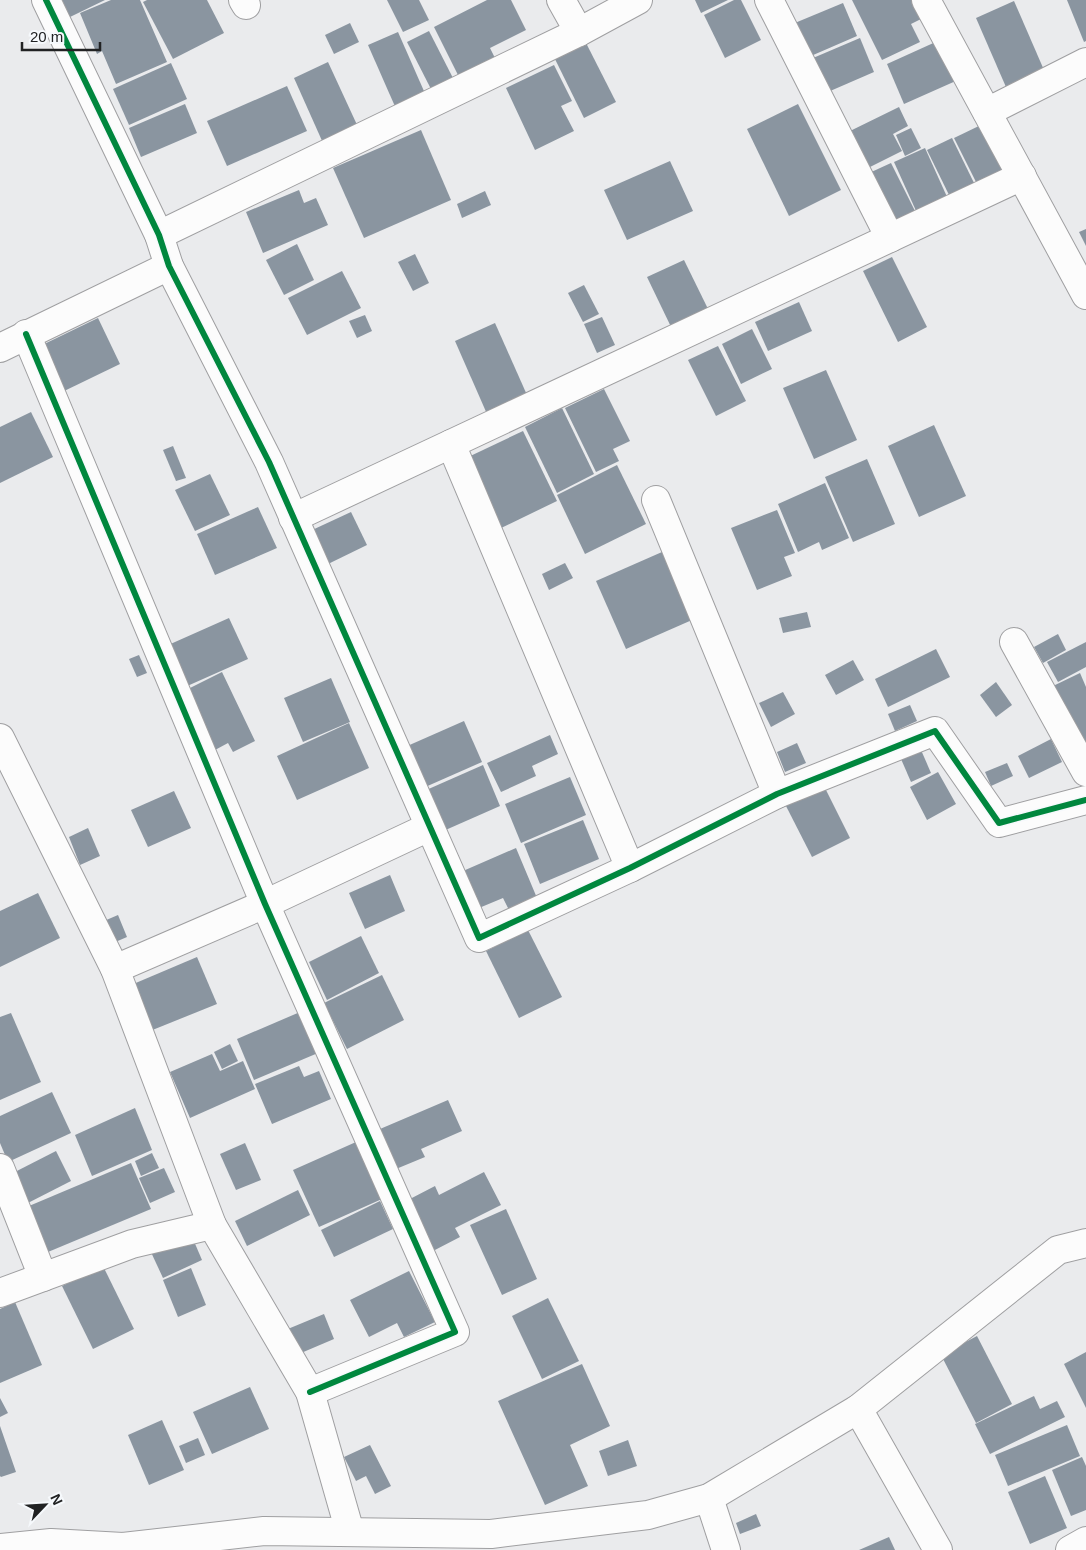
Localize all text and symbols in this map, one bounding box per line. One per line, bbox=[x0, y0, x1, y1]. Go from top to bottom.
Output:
scale bar bbox=[22, 20, 100, 52]
text: 20 m bbox=[30, 28, 63, 45]
north arrow bbox=[20, 1480, 70, 1530]
text: N bbox=[47, 1492, 66, 1507]

